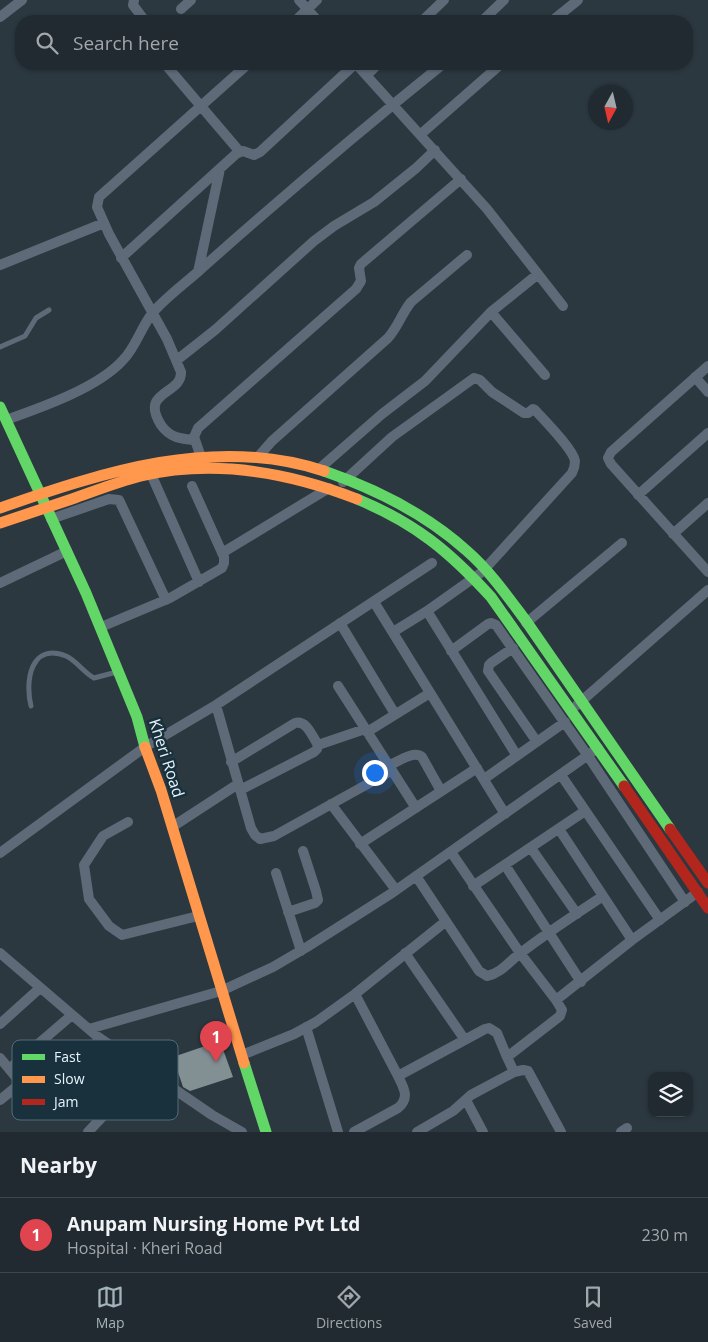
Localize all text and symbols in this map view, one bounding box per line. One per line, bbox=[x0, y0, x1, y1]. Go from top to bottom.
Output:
search box bbox=[15, 15, 693, 70]
icon: search bbox=[33, 29, 61, 57]
text: Search here bbox=[73, 30, 179, 56]
north arrow bbox=[588, 85, 633, 130]
street label: Kheri Road bbox=[144, 716, 190, 800]
your location bbox=[362, 760, 388, 786]
pin: 1 bbox=[200, 1021, 232, 1062]
legend bbox=[12, 1040, 178, 1120]
text: Fast bbox=[54, 1047, 81, 1066]
text: Slow bbox=[54, 1069, 85, 1088]
map controls bbox=[648, 1072, 693, 1117]
button: layers bbox=[648, 1072, 693, 1117]
text: Jam bbox=[52, 1092, 79, 1111]
text: Nearby bbox=[20, 1151, 97, 1179]
text: Anupam Nursing Home Pvt Ltd bbox=[67, 1211, 360, 1237]
text: 1 bbox=[31, 1224, 41, 1246]
text: 230 m bbox=[642, 1224, 688, 1246]
text: Hospital · Kheri Road bbox=[67, 1237, 223, 1259]
tab: Map bbox=[96, 1283, 125, 1332]
tab: Directions bbox=[316, 1283, 382, 1332]
tab: Saved bbox=[573, 1283, 612, 1332]

